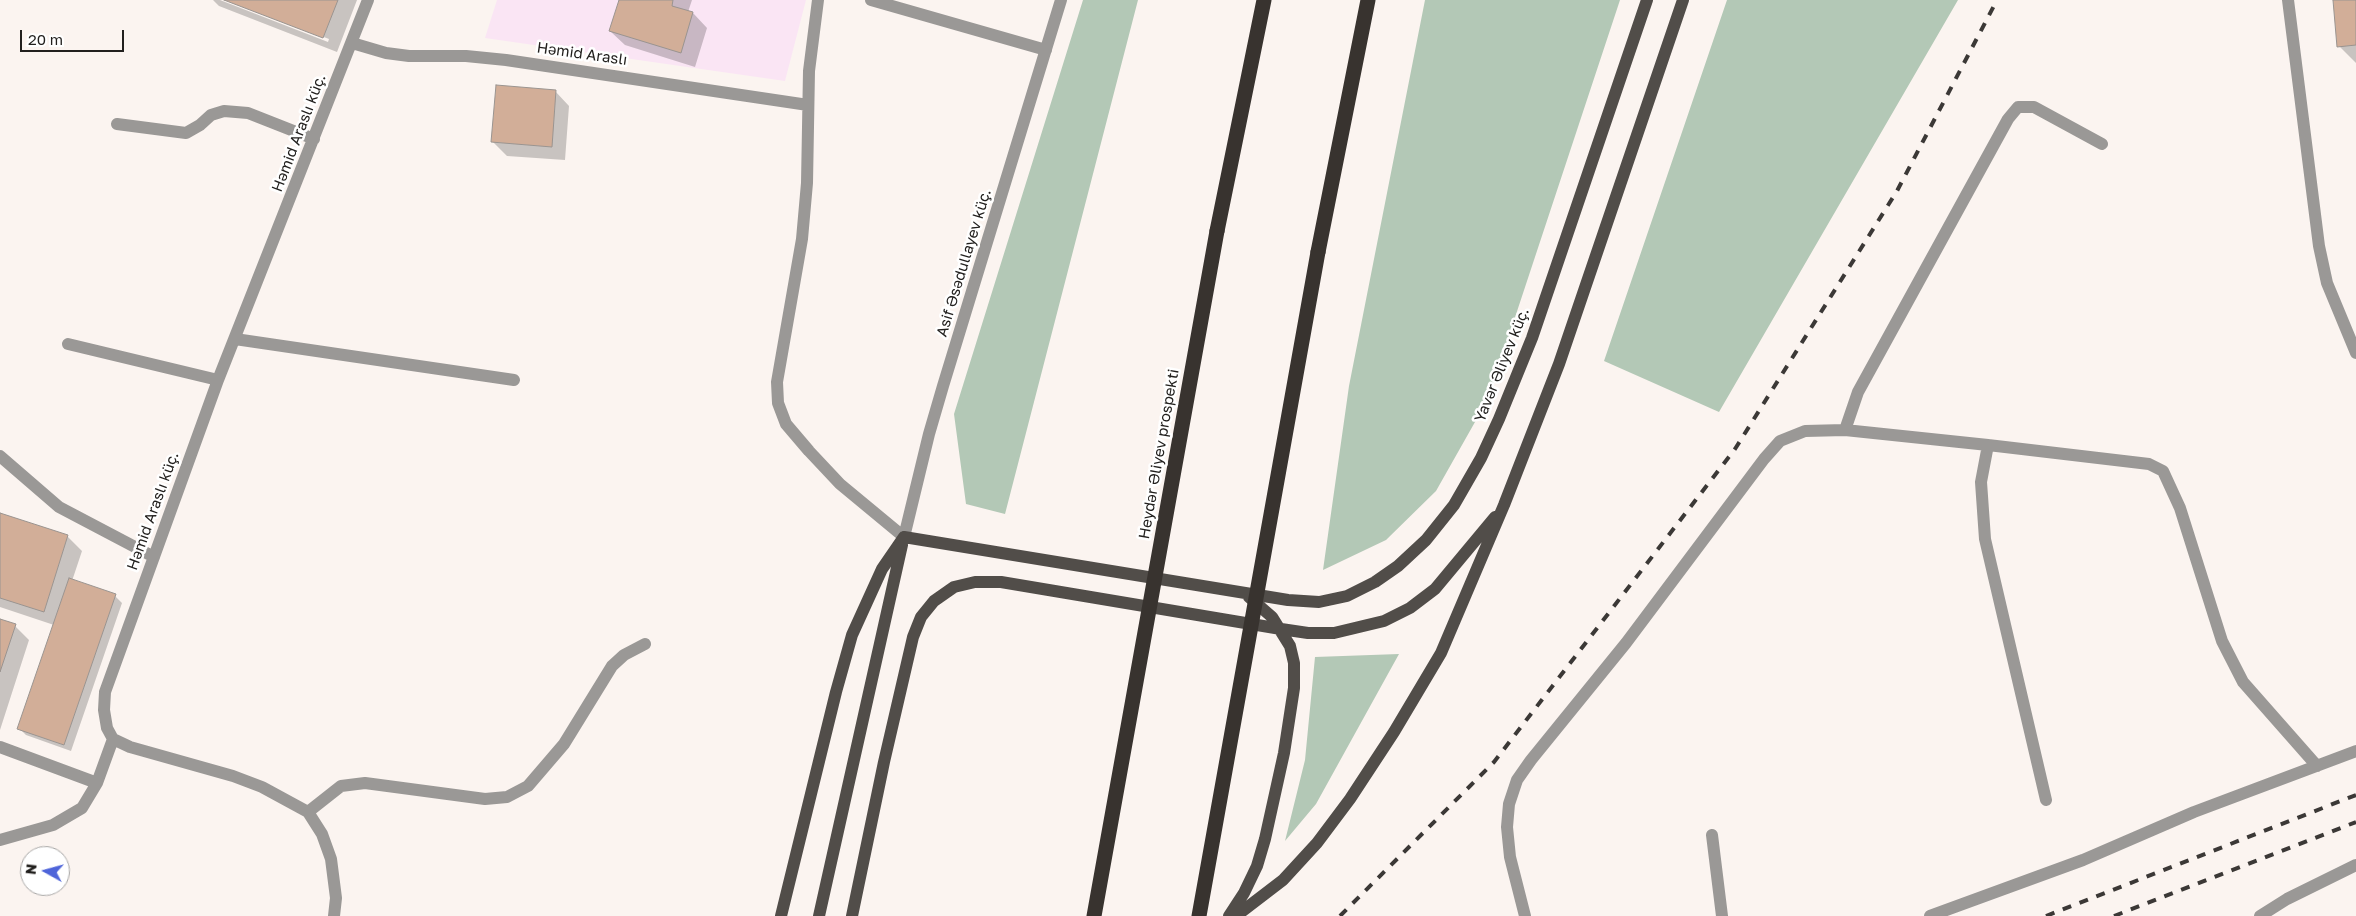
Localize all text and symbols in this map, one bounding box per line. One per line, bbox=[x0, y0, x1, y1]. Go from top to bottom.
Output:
scale bar bbox=[22, 20, 126, 52]
text: 20 m bbox=[28, 30, 63, 48]
street label: Həmid Araslı bbox=[536, 39, 628, 69]
street label: Həmid Araslı küç. bbox=[268, 72, 330, 194]
street label: Asif Əsədullayev küç. bbox=[933, 187, 995, 339]
street label: Yavər Əliyev küç. bbox=[1471, 305, 1533, 425]
street label: Heydər Əliyev prospekti bbox=[1135, 368, 1183, 540]
street label: Həmid Araslı küç. bbox=[123, 449, 183, 573]
north arrow bbox=[20, 846, 70, 896]
text: N bbox=[22, 863, 40, 876]

